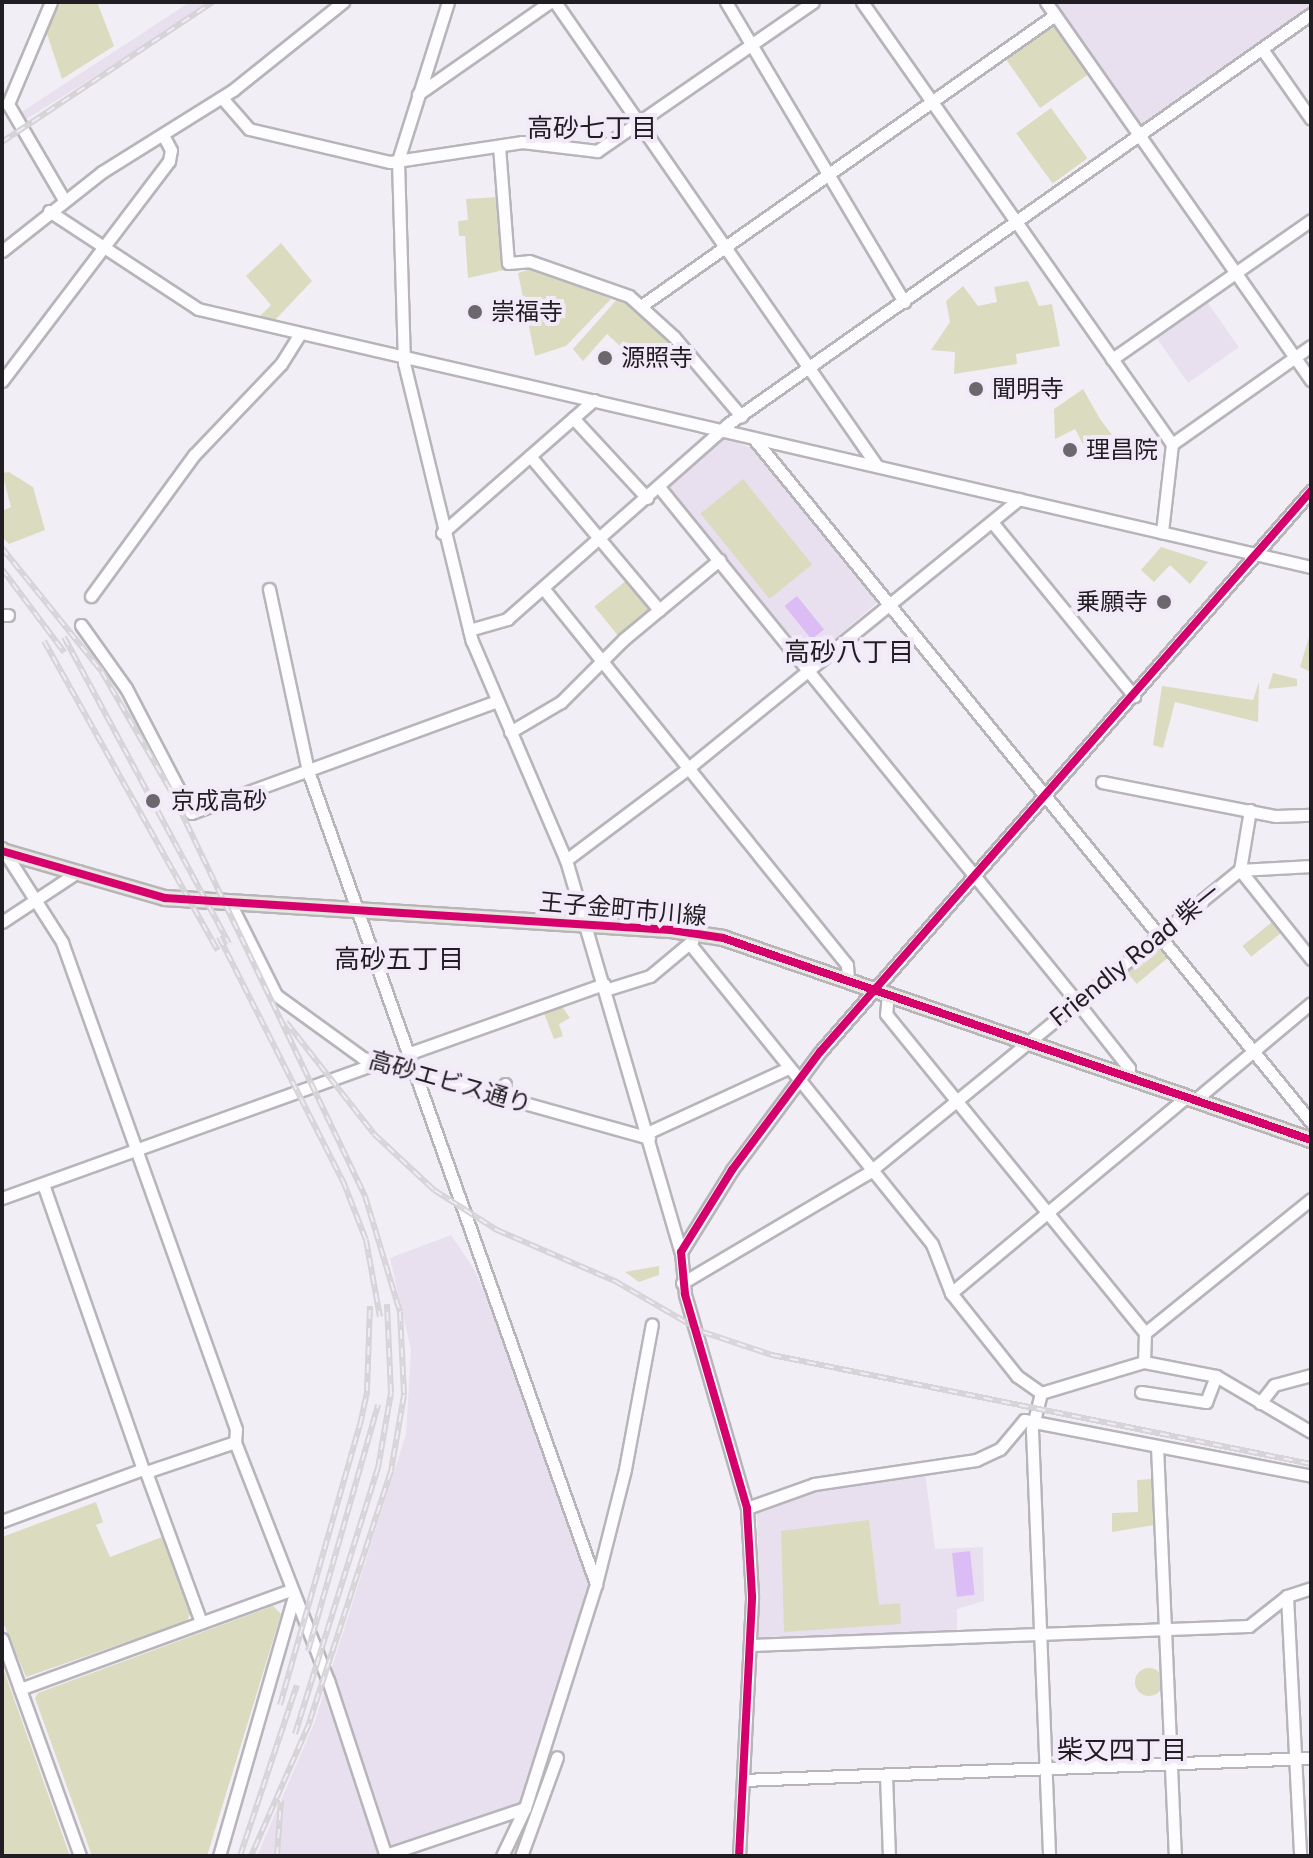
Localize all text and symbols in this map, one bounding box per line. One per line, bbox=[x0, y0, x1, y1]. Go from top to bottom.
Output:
district label: 高砂七丁目 bbox=[527, 112, 657, 144]
place label: 崇福寺 bbox=[491, 298, 563, 326]
marker: 崇福寺 bbox=[466, 303, 484, 321]
place label: 源照寺 bbox=[621, 344, 693, 372]
marker: 源照寺 bbox=[596, 349, 614, 367]
place label: 聞明寺 bbox=[992, 375, 1064, 403]
marker: 聞明寺 bbox=[967, 380, 985, 398]
place label: 理昌院 bbox=[1086, 436, 1158, 464]
marker: 理昌院 bbox=[1061, 441, 1079, 459]
place label: 乗願寺 bbox=[1076, 588, 1148, 616]
marker: 乗願寺 bbox=[1155, 593, 1173, 611]
district label: 高砂八丁目 bbox=[784, 636, 914, 668]
place label: 京成高砂 bbox=[171, 787, 267, 815]
marker: 京成高砂 bbox=[142, 790, 164, 812]
street label: Friendly Road 柴一 bbox=[1044, 878, 1226, 1032]
street label: 王子金町市川線 bbox=[538, 887, 708, 931]
district label: 高砂五丁目 bbox=[334, 943, 464, 975]
street label: 高砂エビス通り bbox=[365, 1045, 535, 1119]
district label: 柴又四丁目 bbox=[1057, 1734, 1187, 1766]

